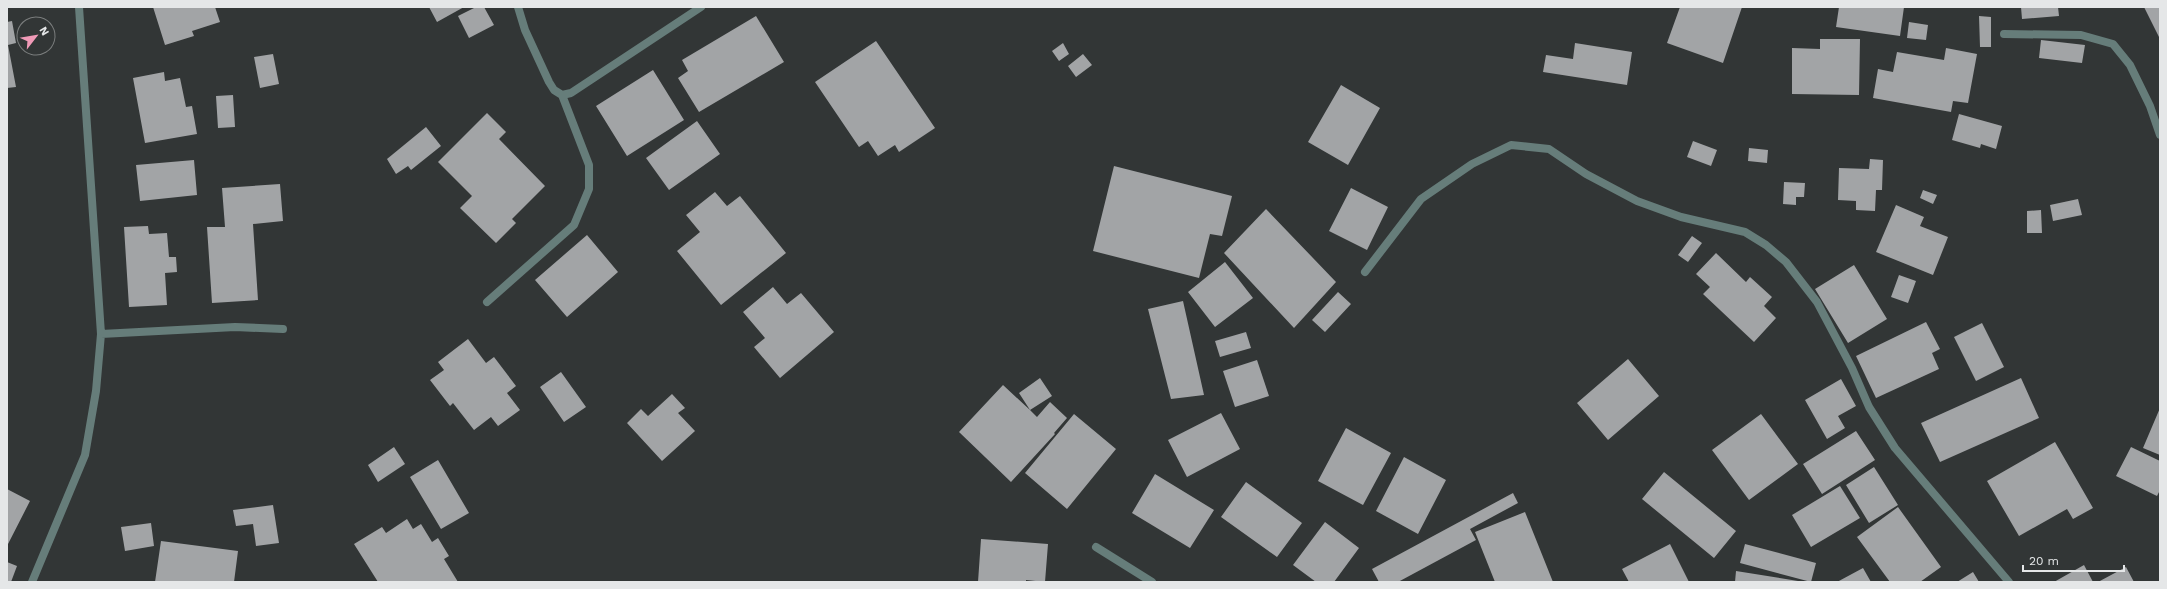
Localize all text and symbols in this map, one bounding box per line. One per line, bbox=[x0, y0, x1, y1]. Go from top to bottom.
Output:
north arrow bbox=[16, 16, 56, 56]
text: N bbox=[36, 24, 52, 38]
scale bar bbox=[2023, 547, 2124, 573]
text: 20 m bbox=[2029, 554, 2059, 568]

